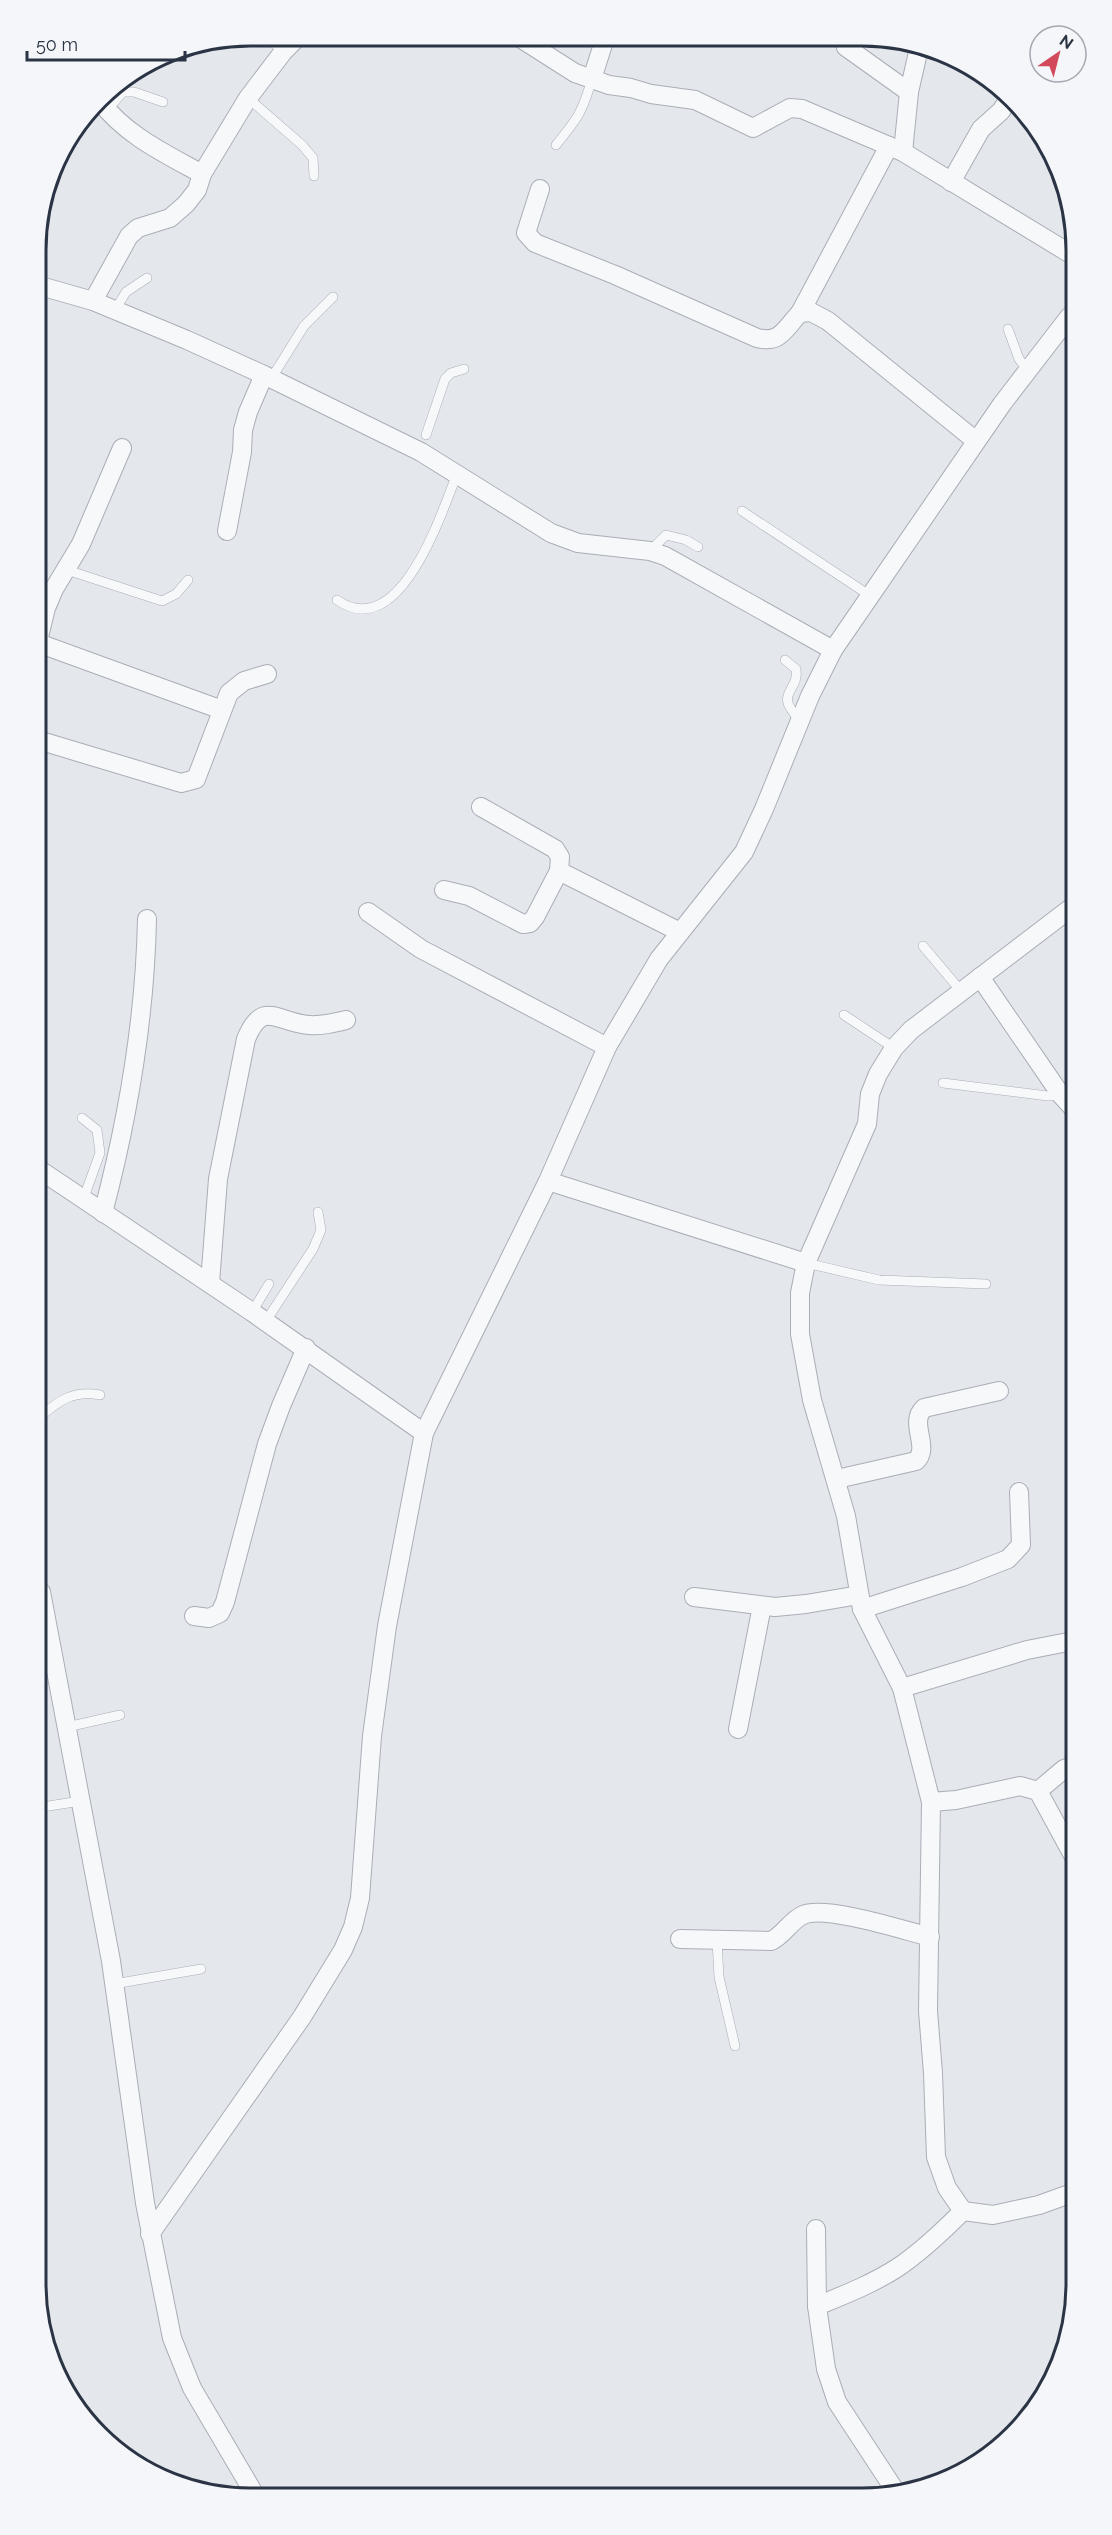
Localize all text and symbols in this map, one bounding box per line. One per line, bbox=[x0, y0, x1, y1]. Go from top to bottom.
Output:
scale bar bbox=[27, 24, 184, 62]
north arrow bbox=[1028, 24, 1088, 84]
text: N bbox=[1056, 31, 1077, 53]
text: 50 m bbox=[36, 34, 78, 55]

